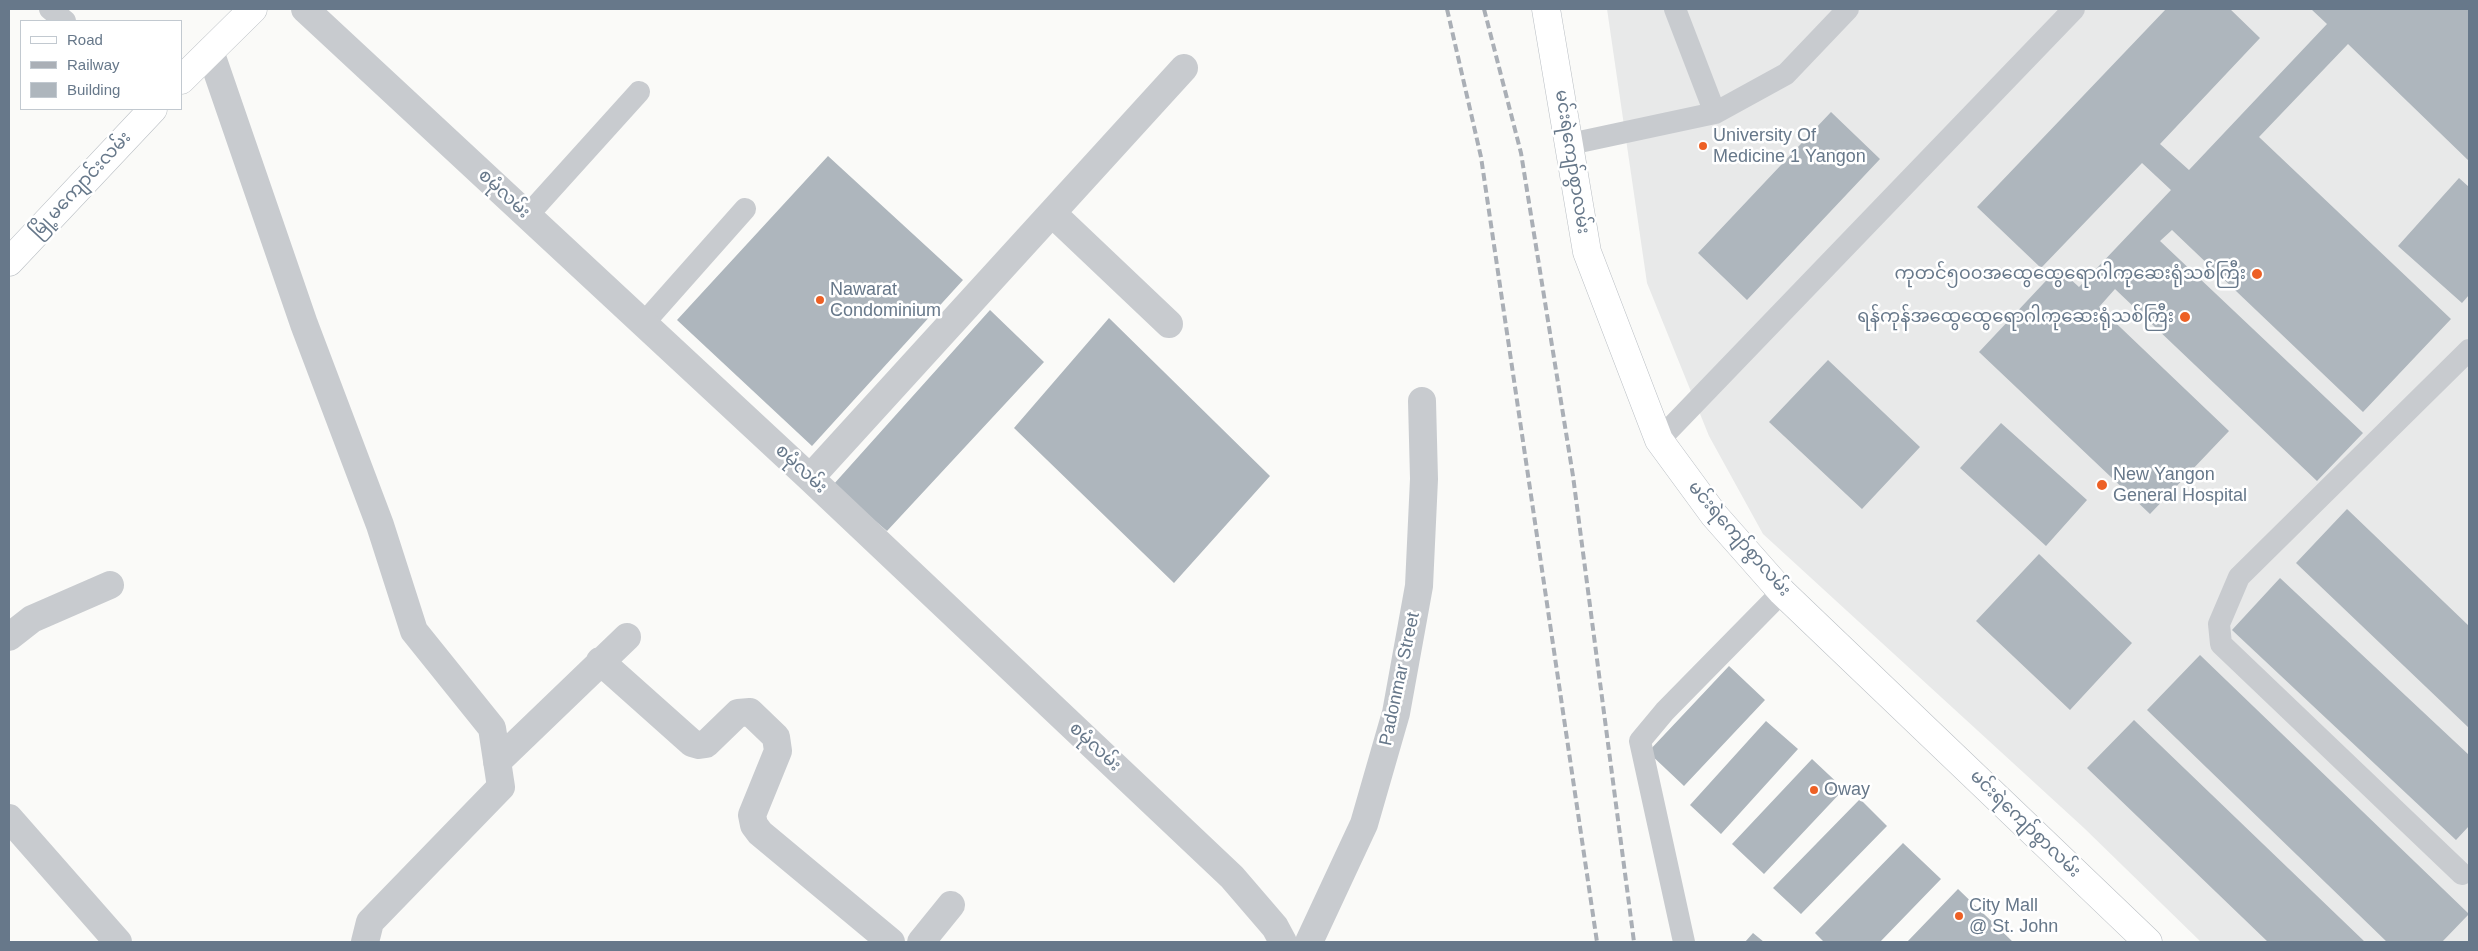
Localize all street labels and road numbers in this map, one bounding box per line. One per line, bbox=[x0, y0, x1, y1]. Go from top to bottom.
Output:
street label: မင်းရဲကျော်စွာလမ်း bbox=[1550, 88, 1594, 236]
street label: မြို့မကျောင်းလမ်း bbox=[26, 127, 136, 243]
street label: စမုံလမ်း bbox=[474, 165, 534, 223]
street label: စမုံလမ်း bbox=[771, 440, 831, 498]
street label: မင်းရဲကျော်စွာလမ်း bbox=[1683, 477, 1795, 601]
street label: Padonmar Street bbox=[1375, 610, 1425, 748]
street label: စမုံလမ်း bbox=[1065, 718, 1125, 776]
street label: မင်းရဲကျော်စွာလမ်း bbox=[1965, 766, 2085, 882]

